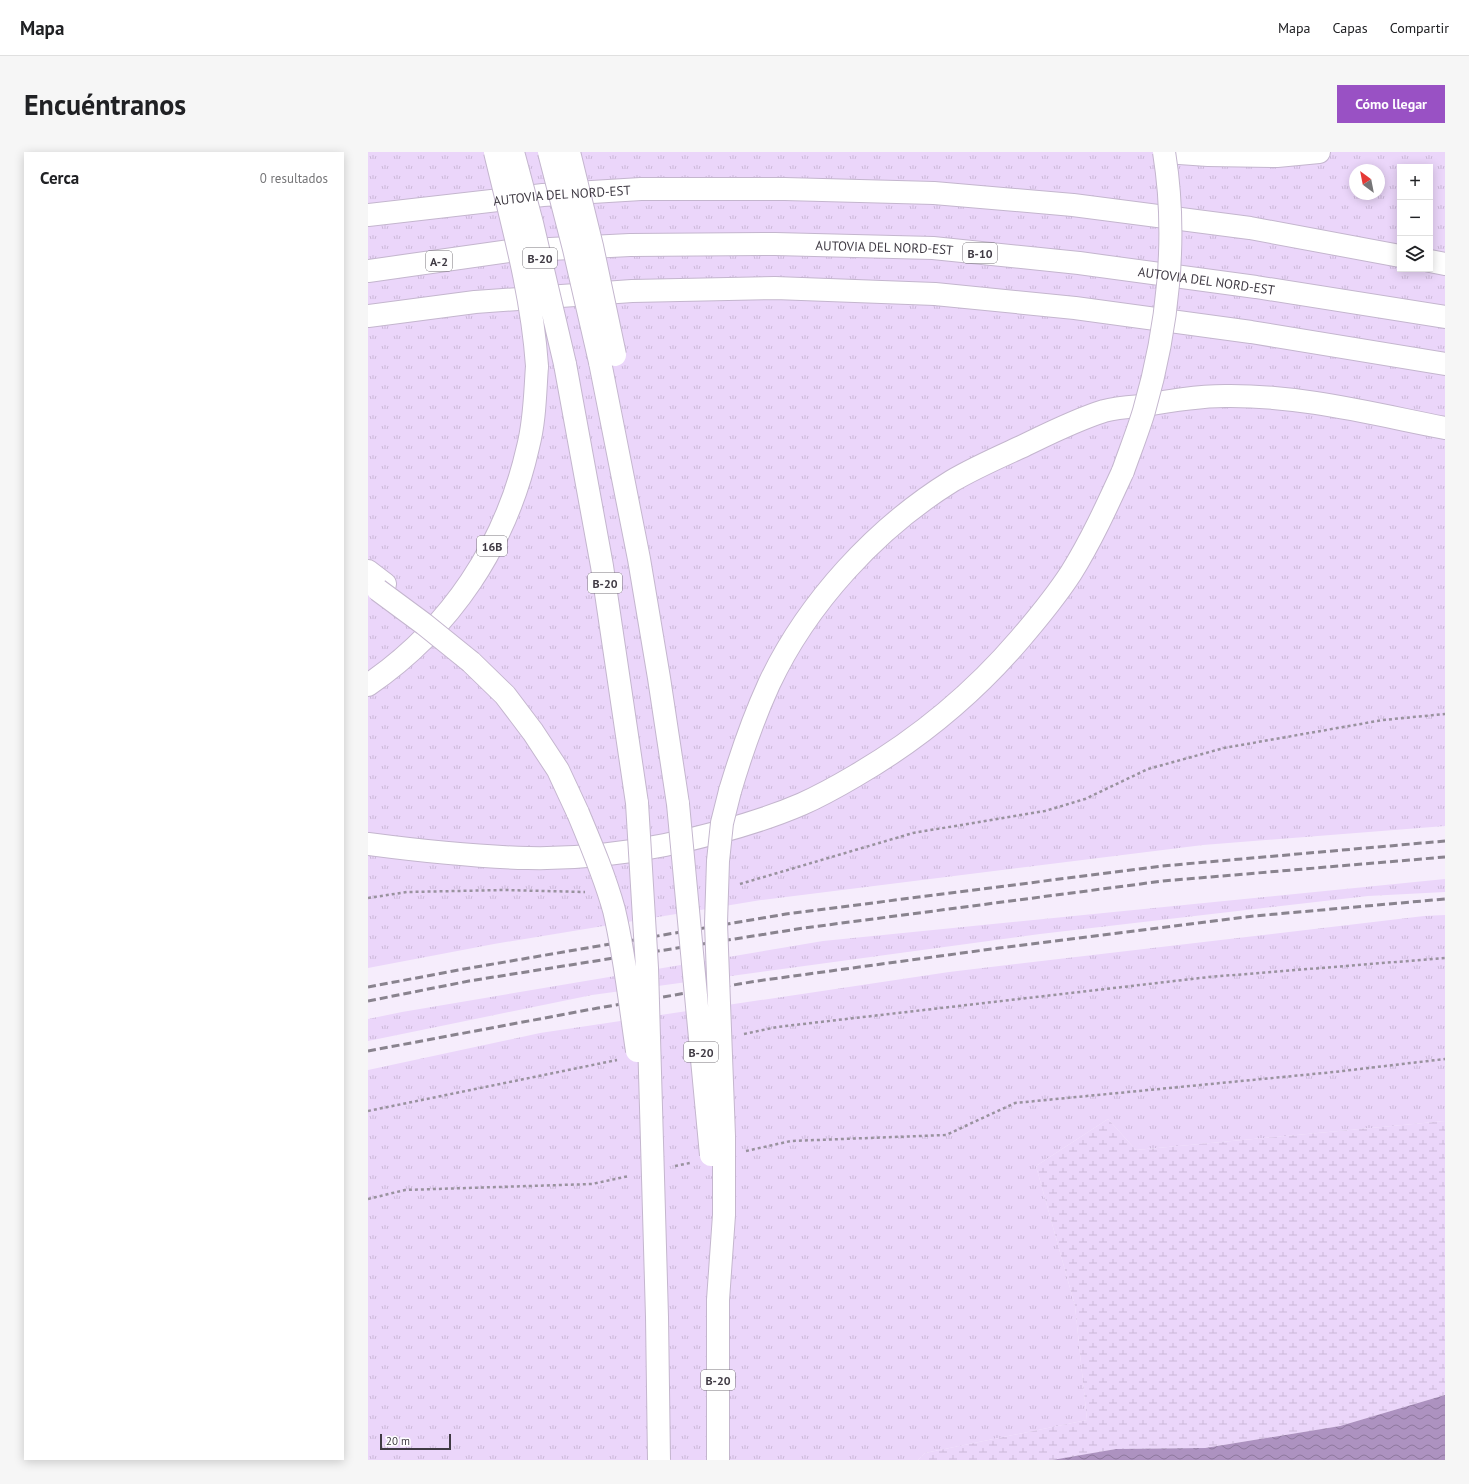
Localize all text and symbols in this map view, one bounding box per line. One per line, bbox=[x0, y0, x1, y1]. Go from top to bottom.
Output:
text: Mapa bbox=[20, 16, 64, 40]
text: Mapa bbox=[1278, 19, 1311, 37]
text: Capas bbox=[1333, 19, 1368, 37]
text: Compartir bbox=[1390, 19, 1449, 37]
button: Cómo llegar bbox=[1337, 85, 1445, 123]
text: Encuéntranos bbox=[24, 86, 186, 123]
north arrow bbox=[1349, 164, 1385, 200]
map controls bbox=[1397, 164, 1433, 272]
button: + bbox=[1397, 164, 1433, 200]
text: Cerca bbox=[40, 167, 79, 189]
text: 0 resultados bbox=[260, 170, 328, 187]
street label: AUTOVIA DEL NORD-EST bbox=[492, 181, 631, 209]
button: − bbox=[1397, 200, 1433, 236]
button: layers bbox=[1397, 236, 1433, 272]
street label: AUTOVIA DEL NORD-EST bbox=[815, 237, 954, 259]
road number: B-10 bbox=[963, 243, 997, 263]
road number: B-20 bbox=[523, 248, 557, 268]
road number: A-2 bbox=[426, 251, 452, 271]
street label: AUTOVIA DEL NORD-EST bbox=[1137, 263, 1276, 298]
road number: 16B bbox=[477, 536, 507, 556]
road number: B-20 bbox=[588, 573, 622, 593]
road number: B-20 bbox=[684, 1042, 718, 1062]
road number: B-20 bbox=[701, 1370, 735, 1390]
scale bar bbox=[380, 1432, 451, 1451]
text: 20 m bbox=[386, 1434, 410, 1448]

